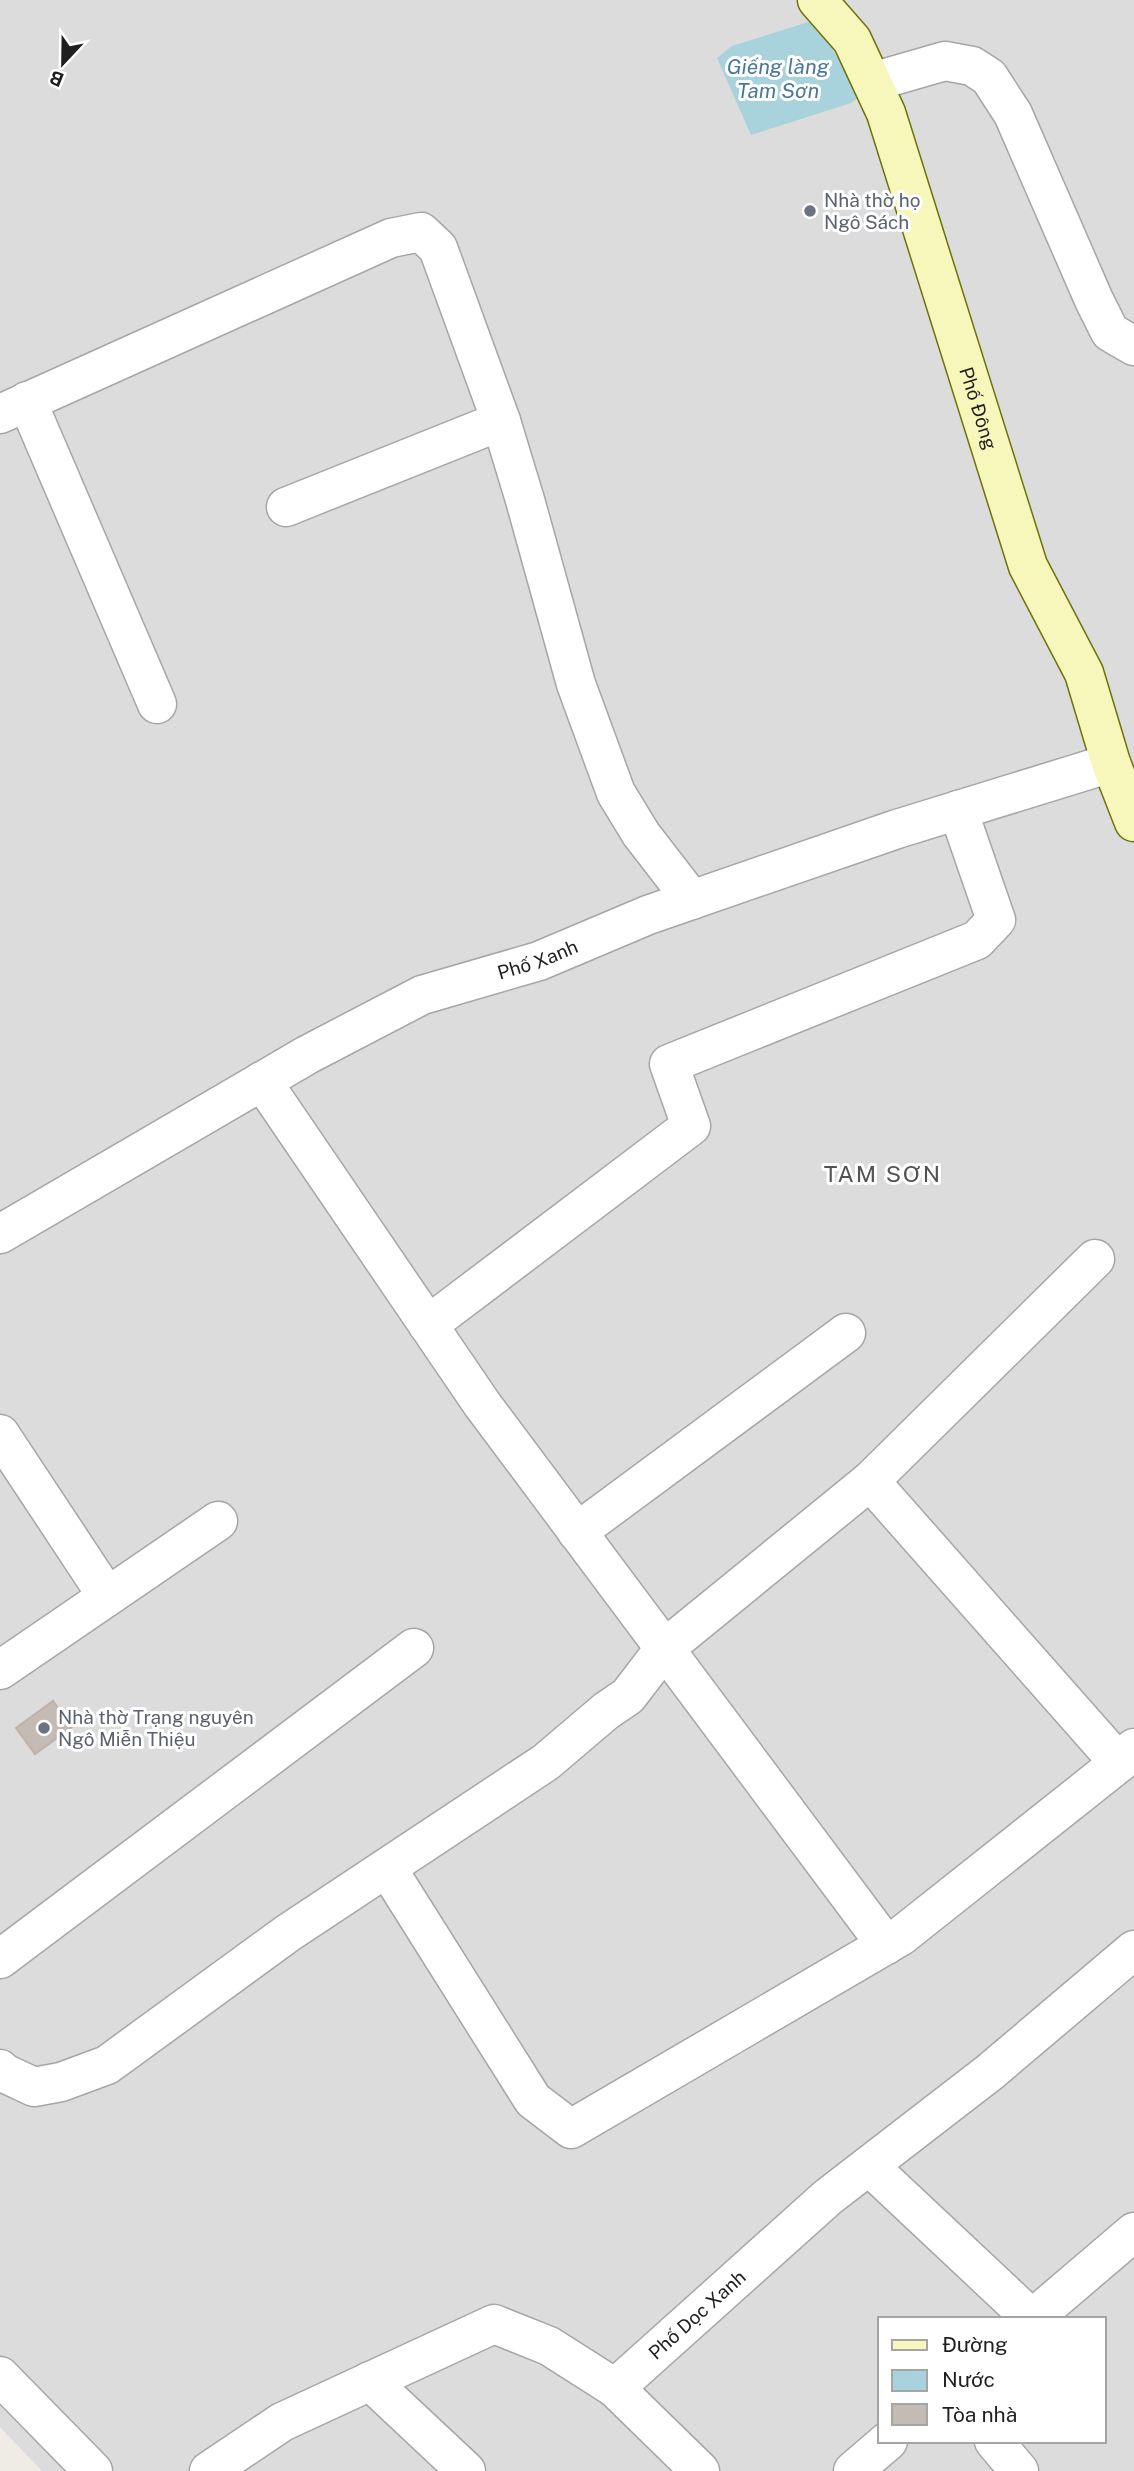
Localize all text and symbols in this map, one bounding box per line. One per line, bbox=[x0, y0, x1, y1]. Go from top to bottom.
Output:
north arrow bbox=[28, 28, 98, 98]
water label: Giếng làng Tam Sơn bbox=[727, 54, 830, 103]
text: B bbox=[46, 66, 67, 91]
place label: Nhà thờ họ Ngô Sách bbox=[824, 189, 920, 233]
marker: Nhà thờ họ Ngô Sách bbox=[802, 203, 818, 219]
street label: Phố Đông bbox=[955, 364, 1002, 452]
street label: Phố Xanh bbox=[495, 935, 581, 984]
district label: TAM SƠN bbox=[824, 1160, 942, 1187]
place label: Nhà thờ Trạng nguyên Ngô Miễn Thiệu bbox=[58, 1706, 254, 1750]
marker: Nhà thờ Trạng nguyên Ngô Miễn Thiệu bbox=[36, 1720, 52, 1736]
street label: Phố Dọc Xanh bbox=[644, 2265, 750, 2364]
legend bbox=[878, 2317, 1106, 2443]
text: Đường bbox=[942, 2332, 1008, 2357]
text: Nước bbox=[942, 2367, 995, 2392]
text: Tòa nhà bbox=[942, 2402, 1017, 2427]

